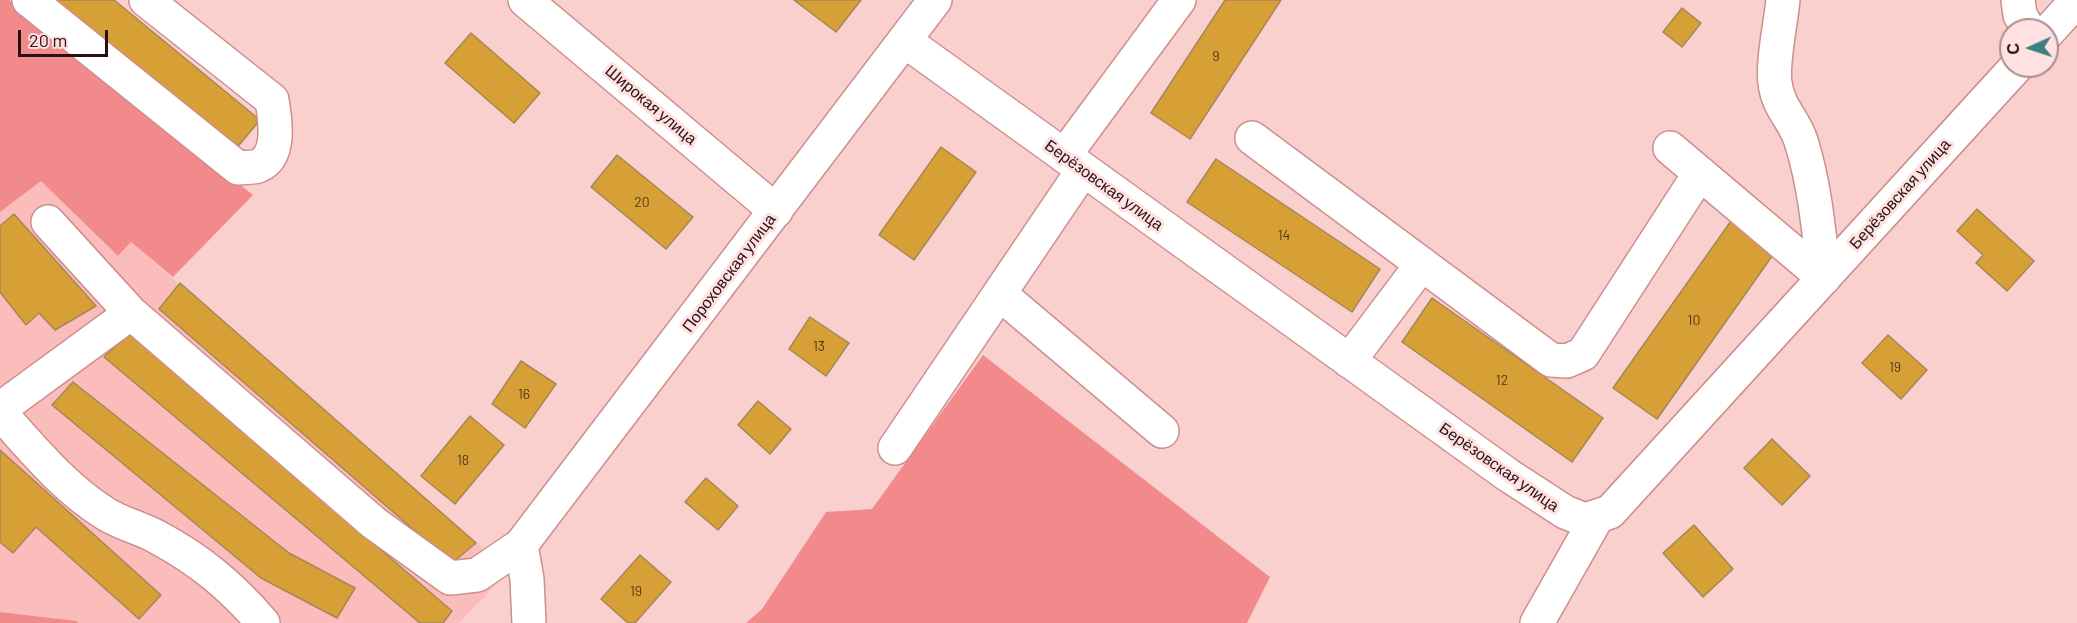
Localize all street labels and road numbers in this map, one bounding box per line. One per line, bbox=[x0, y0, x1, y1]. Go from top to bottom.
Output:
street label: Широкая улица bbox=[601, 61, 701, 149]
street label: Берёзовская улица bbox=[1845, 135, 1955, 253]
street label: Берёзовская улица bbox=[1041, 136, 1167, 234]
street label: Пороховская улица bbox=[678, 210, 780, 336]
street label: Берёзовская улица bbox=[1435, 419, 1563, 515]

